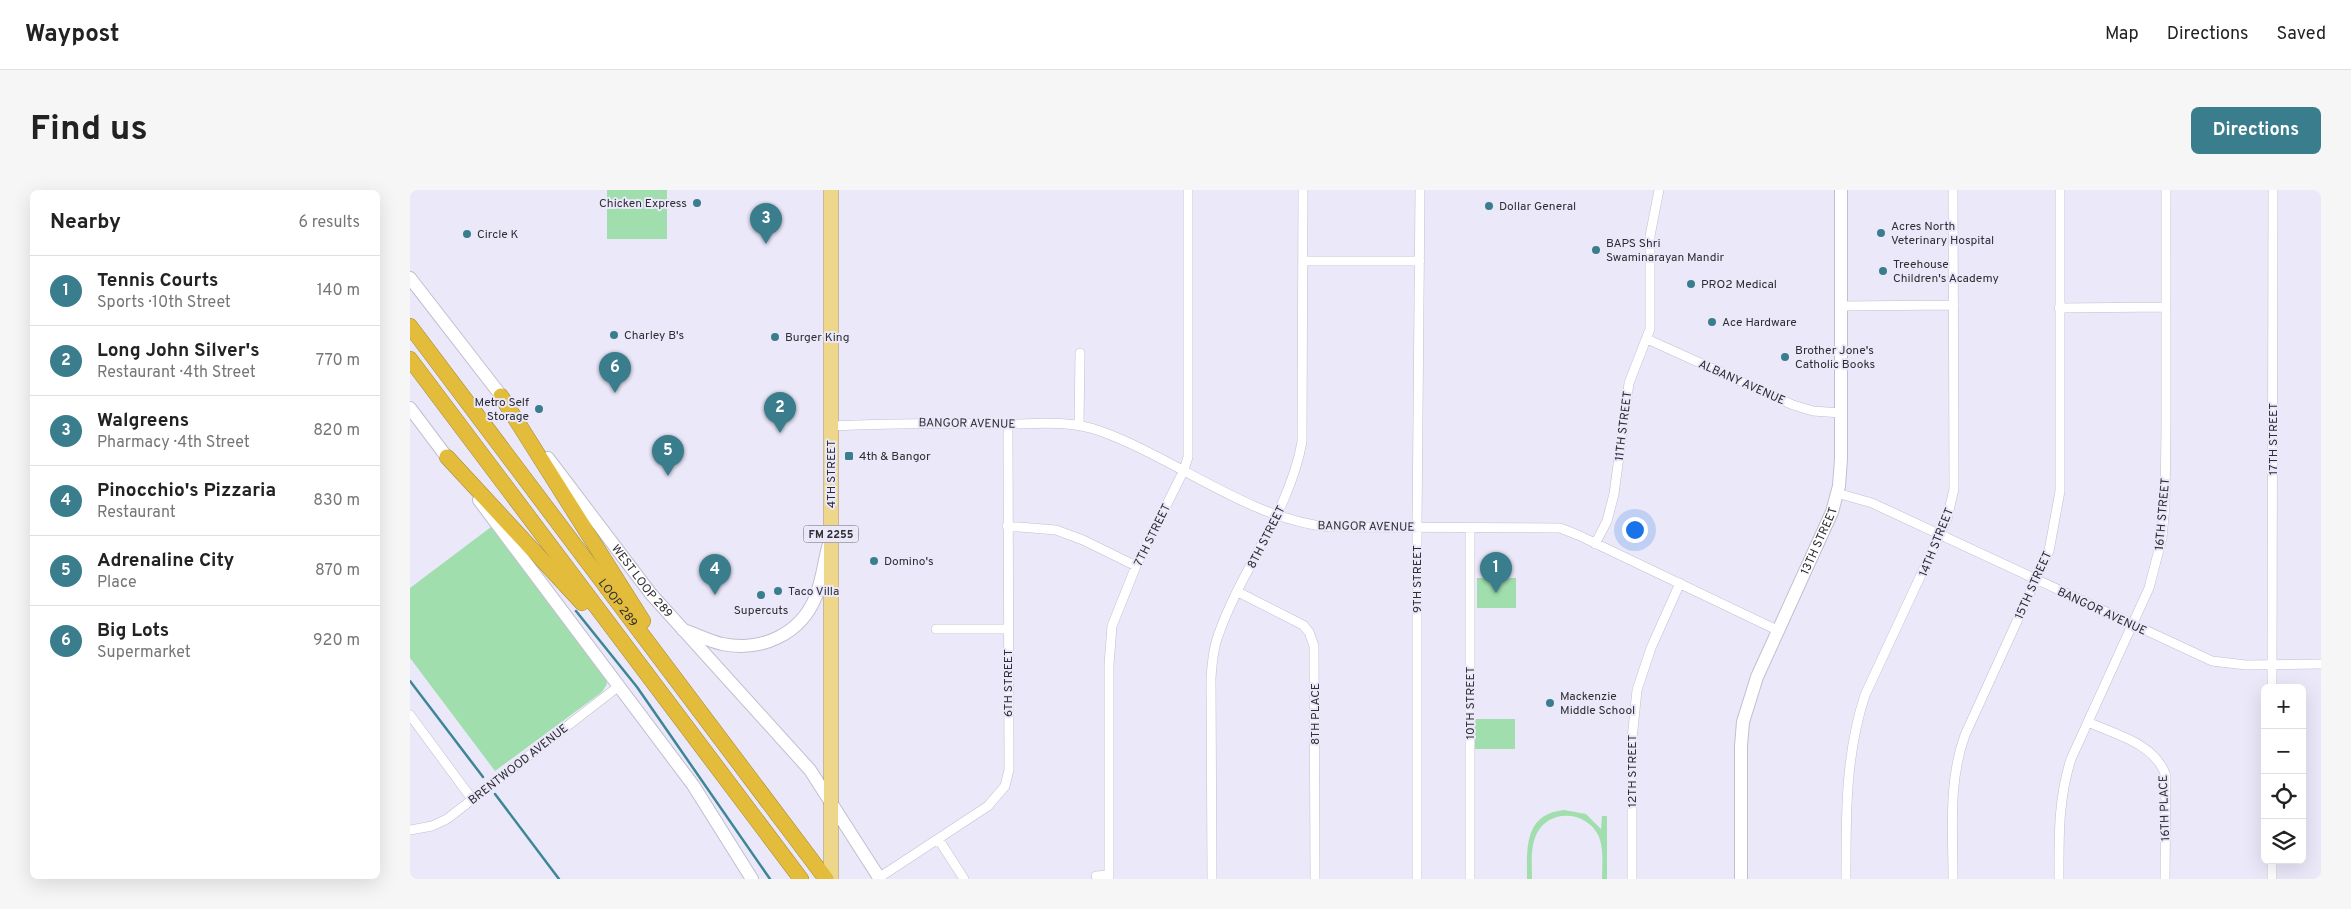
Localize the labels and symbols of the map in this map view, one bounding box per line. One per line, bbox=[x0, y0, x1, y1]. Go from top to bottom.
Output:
place label: Chicken Express bbox=[599, 196, 687, 212]
marker: Chicken Express bbox=[691, 197, 703, 209]
place label: Dollar General bbox=[1499, 199, 1576, 215]
marker: Dollar General bbox=[1483, 200, 1495, 212]
pin: 3 bbox=[750, 203, 782, 244]
place label: Acres North Veterinary Hospital bbox=[1891, 219, 1994, 249]
place label: Circle K bbox=[477, 227, 519, 243]
marker: Acres North Veterinary Hospital bbox=[1875, 227, 1887, 239]
marker: Circle K bbox=[461, 228, 473, 240]
place label: BAPS Shri Swaminarayan Mandir bbox=[1606, 236, 1725, 266]
marker: BAPS Shri Swaminarayan Mandir bbox=[1590, 244, 1602, 256]
place label: Treehouse Children's Academy bbox=[1893, 257, 1999, 287]
marker: Treehouse Children's Academy bbox=[1877, 265, 1889, 277]
place label: PRO2 Medical bbox=[1701, 277, 1777, 293]
marker: PRO2 Medical bbox=[1685, 278, 1697, 290]
place label: Ace Hardware bbox=[1722, 315, 1797, 331]
marker: Ace Hardware bbox=[1706, 316, 1718, 328]
place label: Charley B's bbox=[624, 328, 684, 344]
marker: Charley B's bbox=[608, 329, 620, 341]
place label: Burger King bbox=[785, 330, 850, 346]
marker: Burger King bbox=[769, 331, 781, 343]
place label: Brother Jone's Catholic Books bbox=[1795, 343, 1875, 373]
marker: Brother Jone's Catholic Books bbox=[1779, 351, 1791, 363]
pin: 6 bbox=[599, 352, 631, 393]
street label: ALBANY AVENUE bbox=[1696, 357, 1788, 409]
street label: 11TH STREET bbox=[1612, 390, 1636, 462]
pin: 2 bbox=[764, 392, 796, 433]
place label: Metro Self Storage bbox=[474, 395, 529, 425]
marker: Metro Self Storage bbox=[533, 403, 545, 415]
street label: 17TH STREET bbox=[2266, 403, 2282, 475]
street label: BANGOR AVENUE bbox=[918, 415, 1016, 433]
pin: 5 bbox=[652, 435, 684, 476]
street label: 4TH STREET bbox=[824, 440, 840, 508]
place label: 4th & Bangor bbox=[859, 449, 931, 465]
marker: 4th & Bangor bbox=[843, 450, 855, 462]
street label: 16TH STREET bbox=[2152, 477, 2174, 551]
street label: 7TH STREET bbox=[1131, 501, 1175, 570]
street label: 8TH STREET bbox=[1244, 503, 1290, 572]
street label: 13TH STREET bbox=[1798, 505, 1842, 578]
street label: 14TH STREET bbox=[1916, 506, 1958, 579]
your location bbox=[1622, 517, 1648, 543]
street label: BANGOR AVENUE bbox=[1317, 518, 1415, 536]
road number: FM 2255 bbox=[804, 526, 858, 542]
street label: WEST LOOP 289 bbox=[608, 542, 676, 620]
street label: 9TH STREET bbox=[1410, 545, 1426, 613]
street label: 15TH STREET bbox=[2012, 549, 2056, 622]
pin: 1 bbox=[1480, 552, 1512, 593]
pin: 4 bbox=[699, 554, 731, 595]
place label: Domino's bbox=[884, 554, 934, 570]
marker: Domino's bbox=[868, 555, 880, 567]
street label: LOOP 289 bbox=[595, 575, 641, 629]
place label: Taco Villa bbox=[788, 584, 839, 600]
street label: BANGOR AVENUE bbox=[2054, 584, 2149, 640]
marker: Taco Villa bbox=[772, 585, 784, 597]
marker: Supercuts bbox=[755, 589, 767, 601]
place label: Supercuts bbox=[734, 603, 788, 619]
street label: 6TH STREET bbox=[1001, 649, 1017, 717]
street label: 10TH STREET bbox=[1463, 666, 1479, 740]
street label: 8TH PLACE bbox=[1308, 683, 1324, 745]
place label: Mackenzie Middle School bbox=[1560, 689, 1635, 719]
marker: Mackenzie Middle School bbox=[1544, 697, 1556, 709]
street label: BRENTWOOD AVENUE bbox=[466, 721, 572, 809]
street label: 12TH STREET bbox=[1625, 734, 1641, 808]
street label: 16TH PLACE bbox=[2156, 775, 2174, 841]

